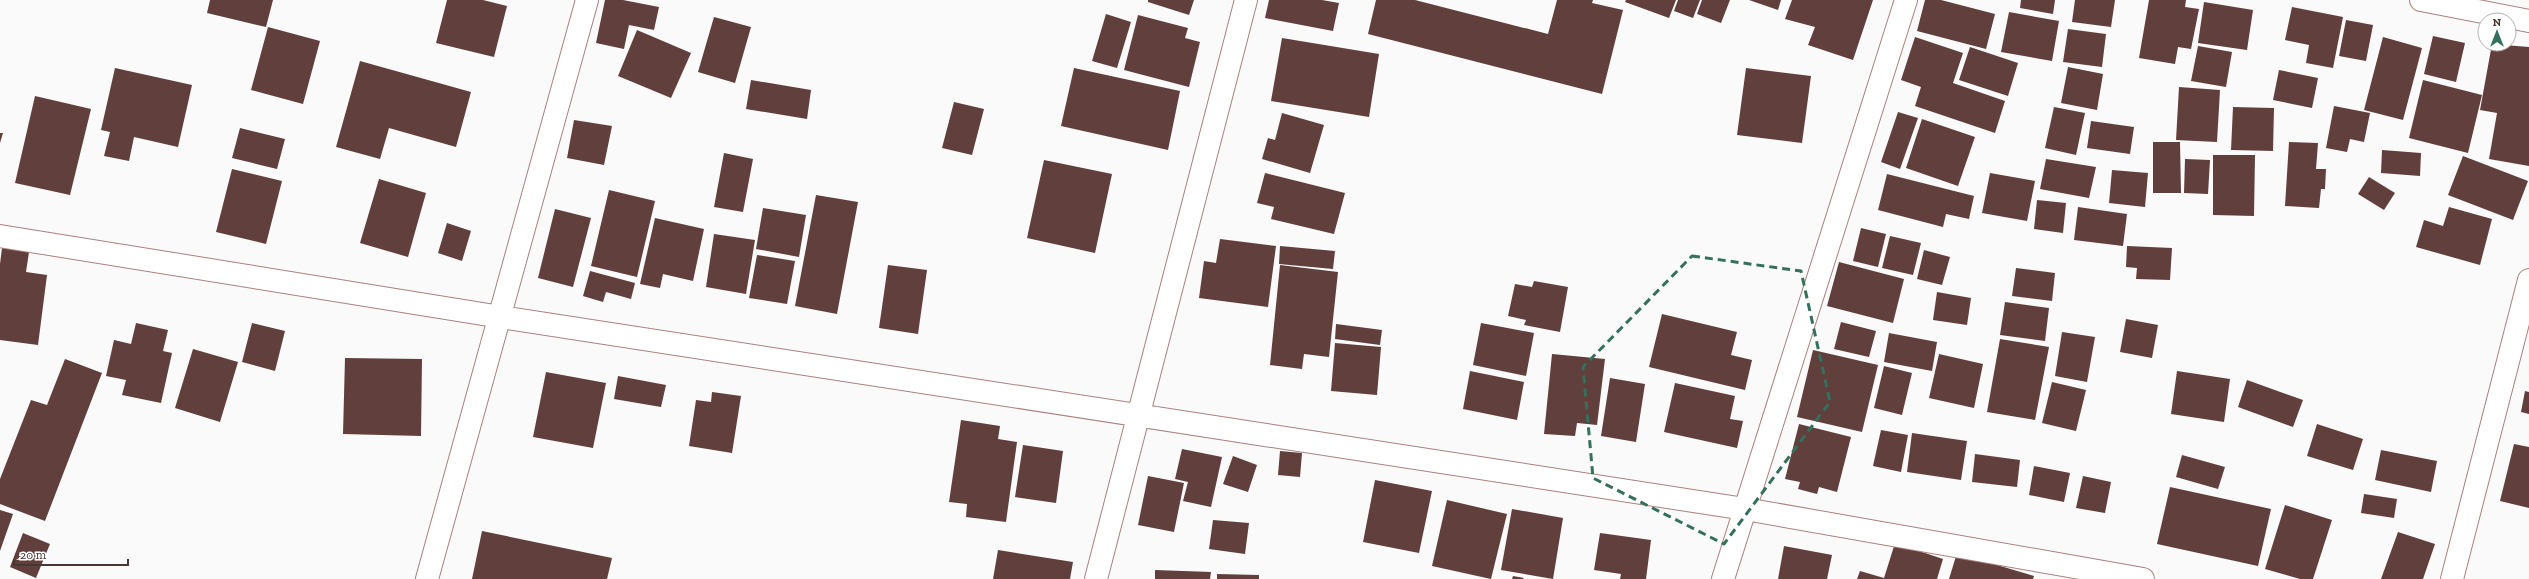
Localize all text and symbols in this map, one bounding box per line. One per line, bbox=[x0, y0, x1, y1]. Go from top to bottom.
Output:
north arrow bbox=[2477, 12, 2517, 52]
text: N bbox=[2493, 16, 2502, 29]
scale bar bbox=[14, 541, 128, 567]
text: 20 m bbox=[20, 548, 47, 562]

